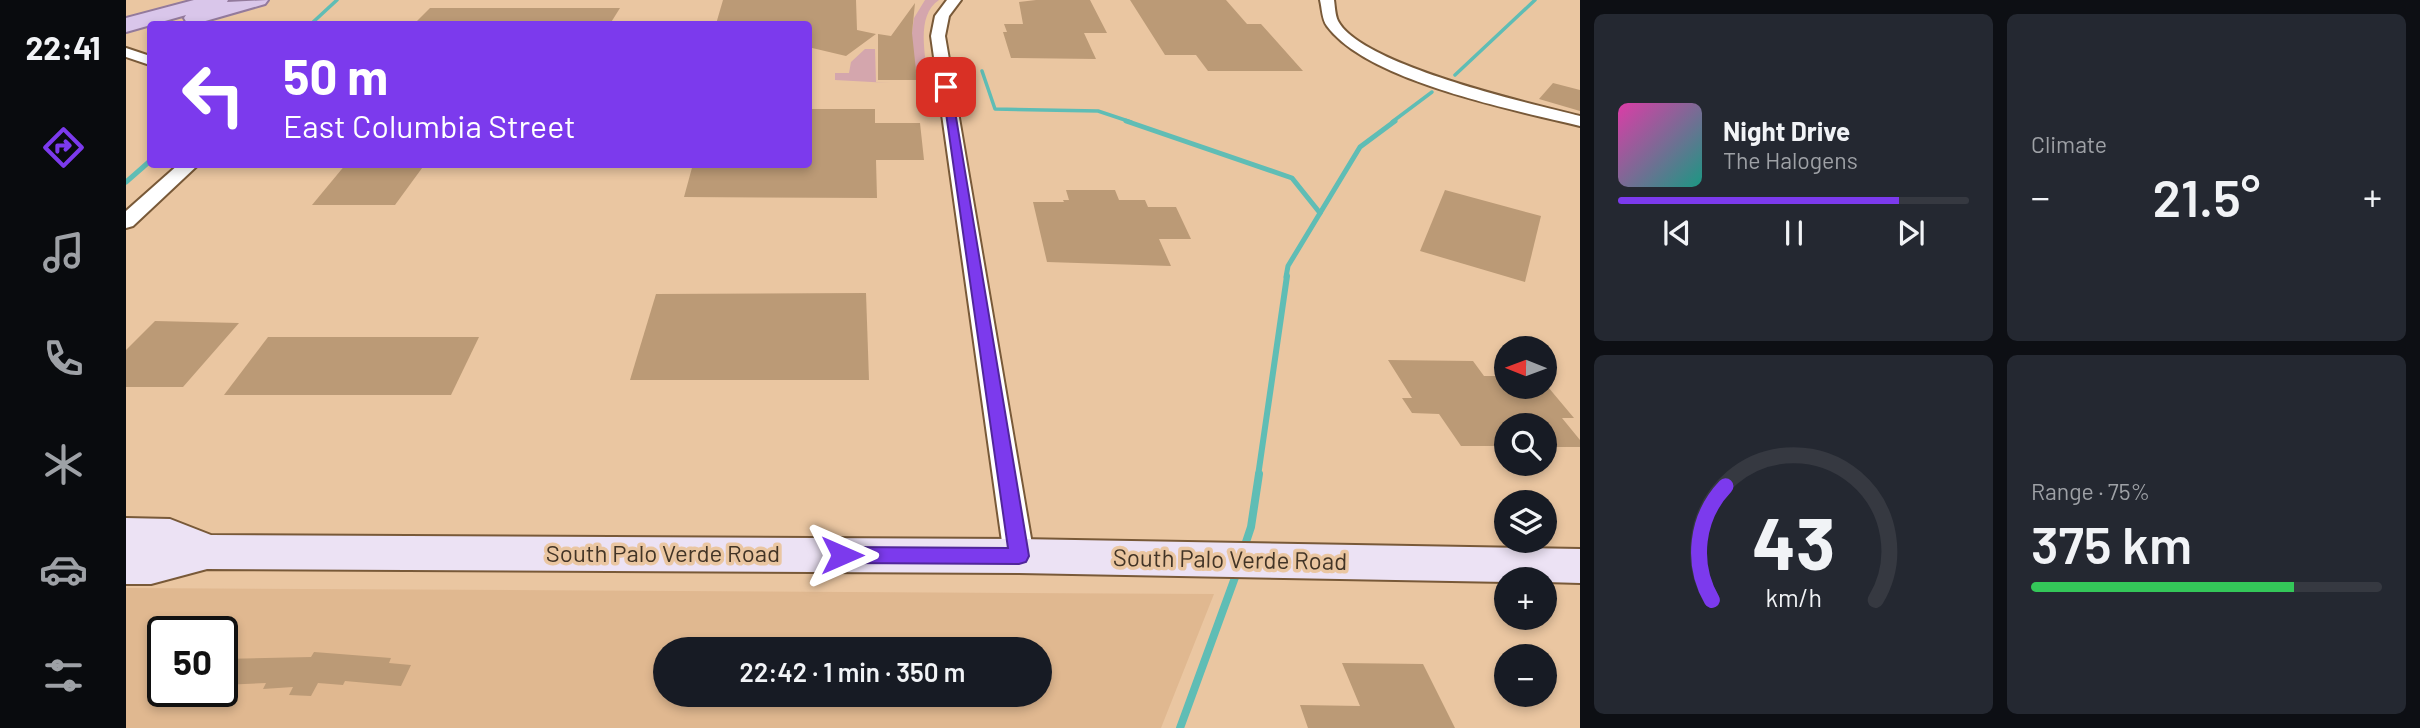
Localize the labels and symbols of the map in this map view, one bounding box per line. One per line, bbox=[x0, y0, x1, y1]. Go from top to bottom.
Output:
pin bbox=[916, 57, 976, 117]
north arrow bbox=[1494, 336, 1558, 399]
position arrow bbox=[805, 518, 879, 592]
street label: South Palo Verde Road bbox=[546, 538, 780, 567]
street label: South Palo Verde Road bbox=[1113, 542, 1347, 575]
speed limit sign: 50 bbox=[147, 616, 238, 707]

